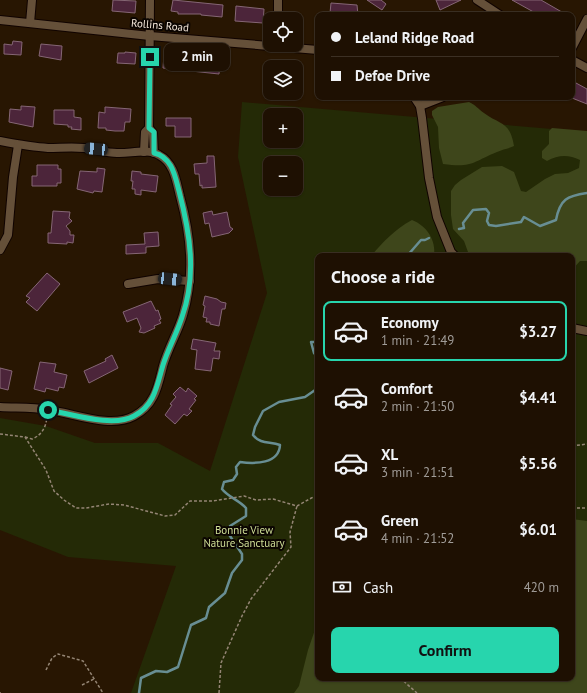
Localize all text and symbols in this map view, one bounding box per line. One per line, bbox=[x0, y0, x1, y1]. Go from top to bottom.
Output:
map controls bbox=[263, 12, 303, 196]
button: locate bbox=[263, 12, 303, 52]
street label: Rollins Road bbox=[130, 15, 190, 35]
text: Leland Ridge Road bbox=[355, 28, 474, 47]
callout: 2 min bbox=[164, 43, 230, 71]
route end bbox=[141, 48, 159, 66]
text: 2 min bbox=[181, 48, 213, 65]
button: layers bbox=[263, 60, 303, 100]
text: Defoe Drive bbox=[355, 66, 430, 85]
button: + bbox=[263, 108, 303, 148]
car bbox=[84, 142, 108, 156]
button: − bbox=[263, 156, 303, 196]
text: Choose a ride bbox=[331, 265, 435, 288]
car bbox=[157, 272, 183, 286]
icon: car bbox=[333, 313, 369, 349]
text: Economy bbox=[381, 313, 439, 332]
text: $3.27 bbox=[519, 322, 557, 341]
text: 1 min · 21:49 bbox=[381, 332, 454, 349]
icon: car bbox=[333, 379, 369, 415]
text: Comfort bbox=[381, 379, 433, 398]
text: $4.41 bbox=[519, 388, 557, 407]
text: 2 min · 21:50 bbox=[381, 398, 454, 415]
route start bbox=[39, 401, 57, 419]
icon: car bbox=[333, 445, 369, 481]
text: XL bbox=[381, 445, 398, 464]
text: $5.56 bbox=[519, 454, 557, 473]
text: 3 min · 21:51 bbox=[381, 464, 454, 481]
icon: car bbox=[333, 511, 369, 547]
text: Green bbox=[381, 511, 419, 530]
text: $6.01 bbox=[519, 520, 557, 539]
park label: Bonnie View Nature Sanctuary bbox=[203, 523, 285, 550]
text: 4 min · 21:52 bbox=[381, 530, 454, 547]
icon: cash bbox=[331, 576, 353, 598]
text: Cash bbox=[363, 578, 393, 597]
text: 420 m bbox=[524, 579, 559, 596]
button: Confirm bbox=[331, 627, 559, 673]

